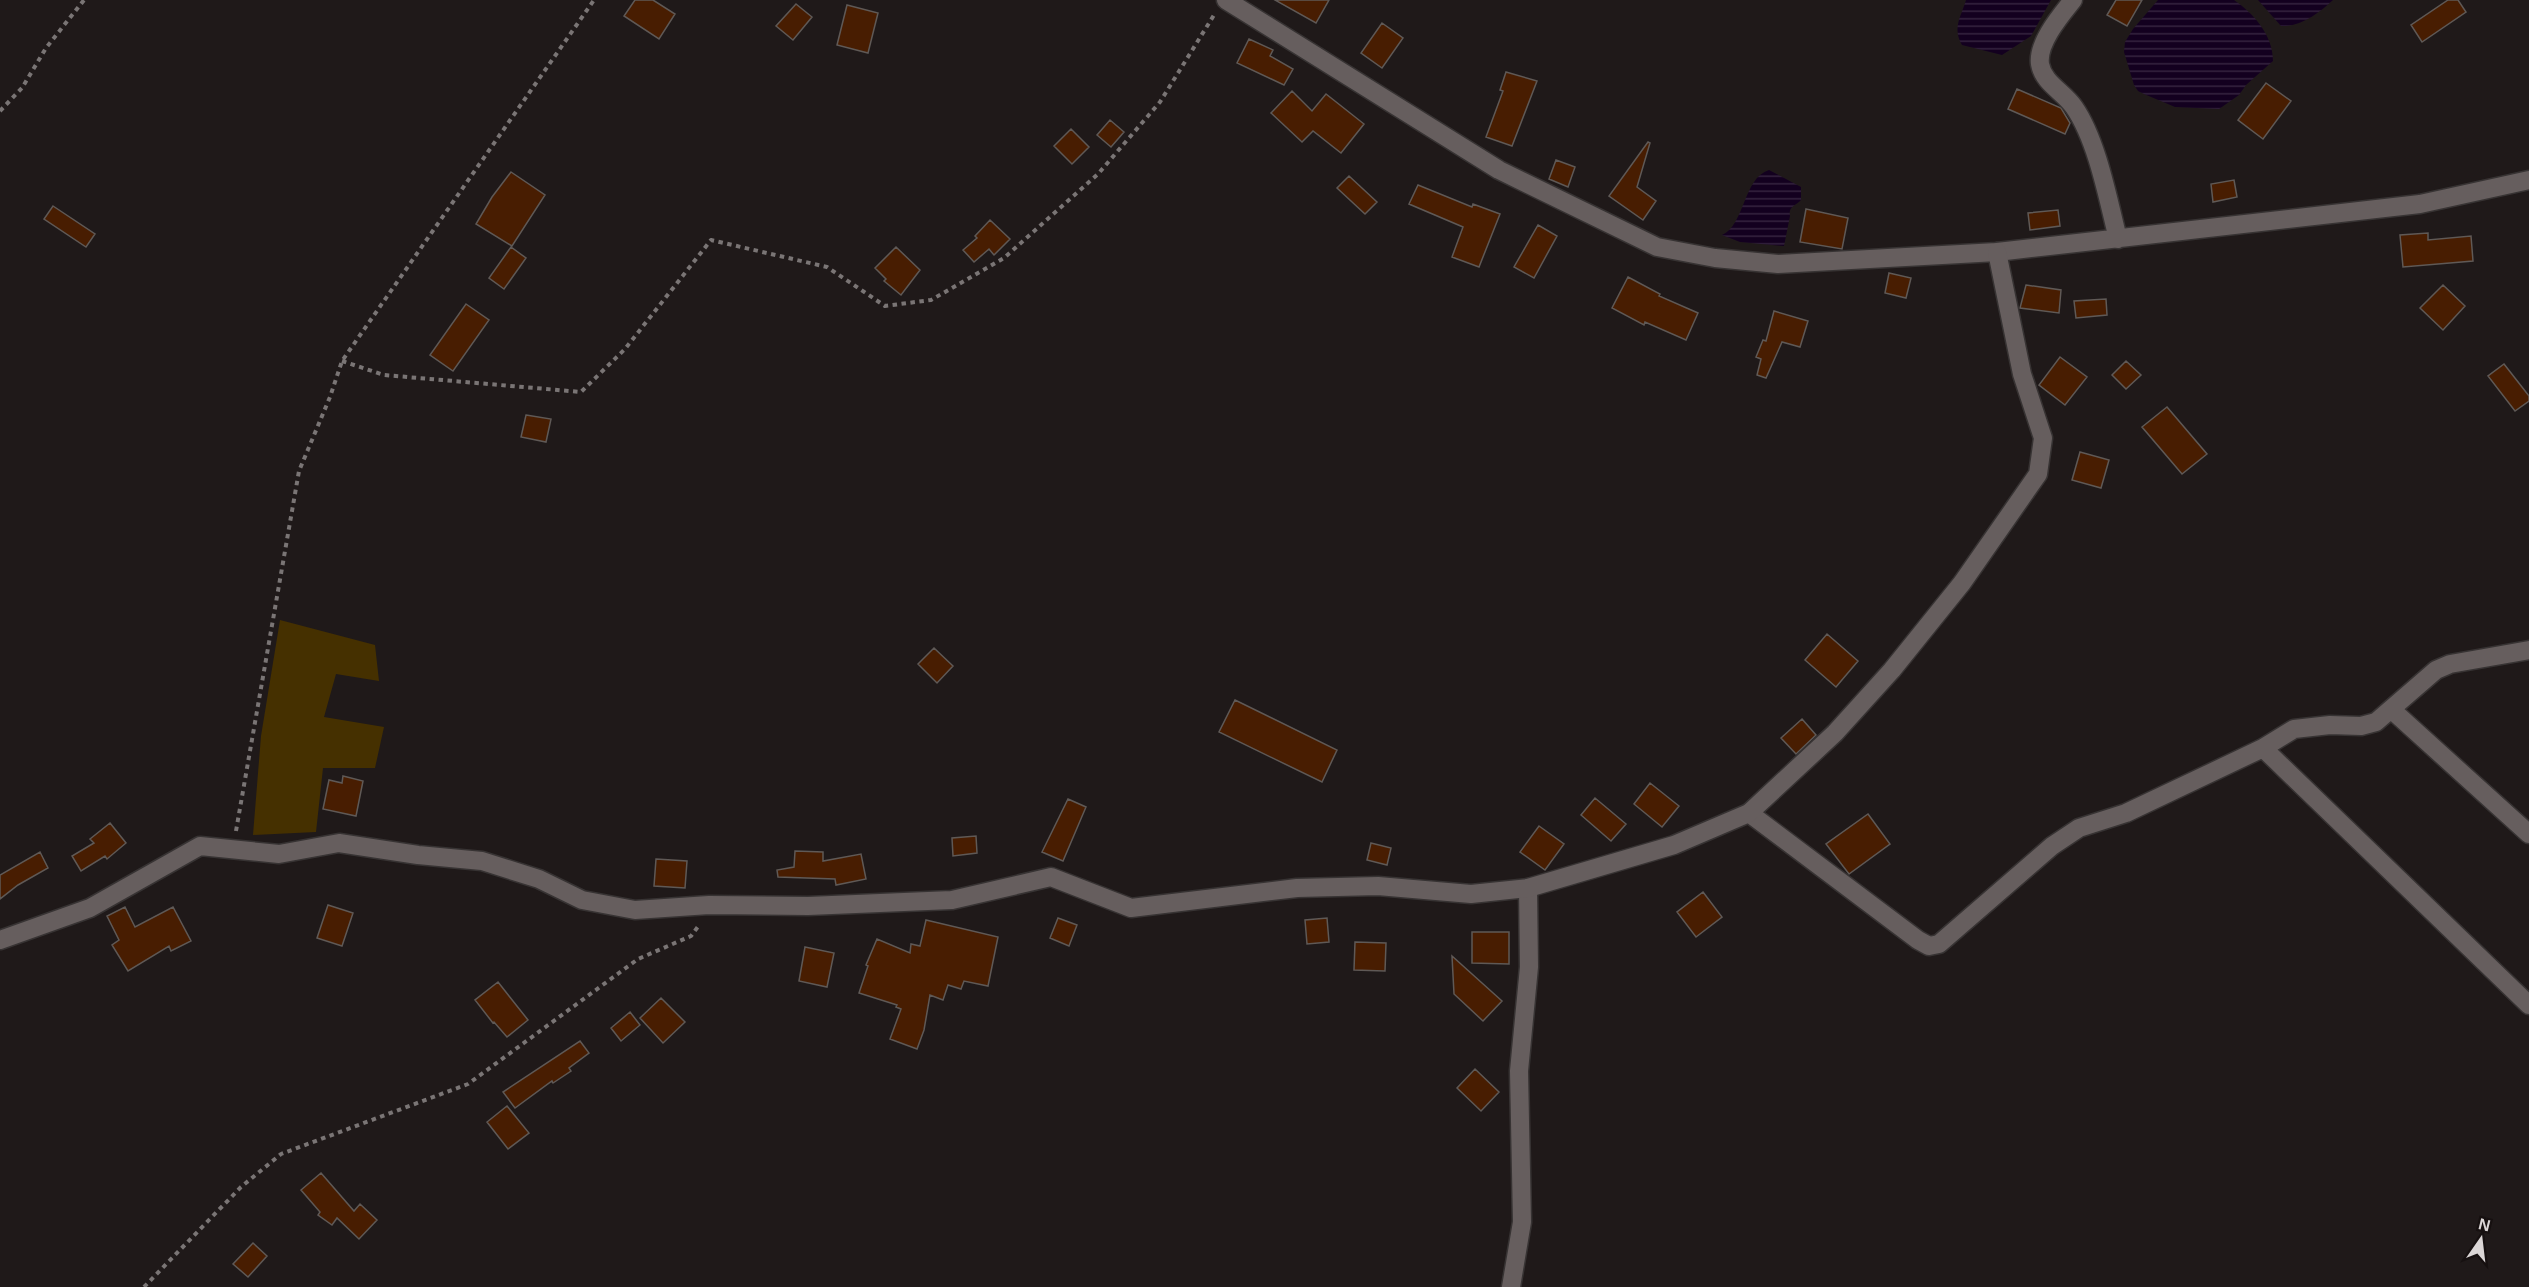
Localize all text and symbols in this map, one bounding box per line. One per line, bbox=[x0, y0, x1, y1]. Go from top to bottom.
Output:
north arrow bbox=[2451, 1209, 2511, 1269]
text: N bbox=[2477, 1215, 2492, 1235]

